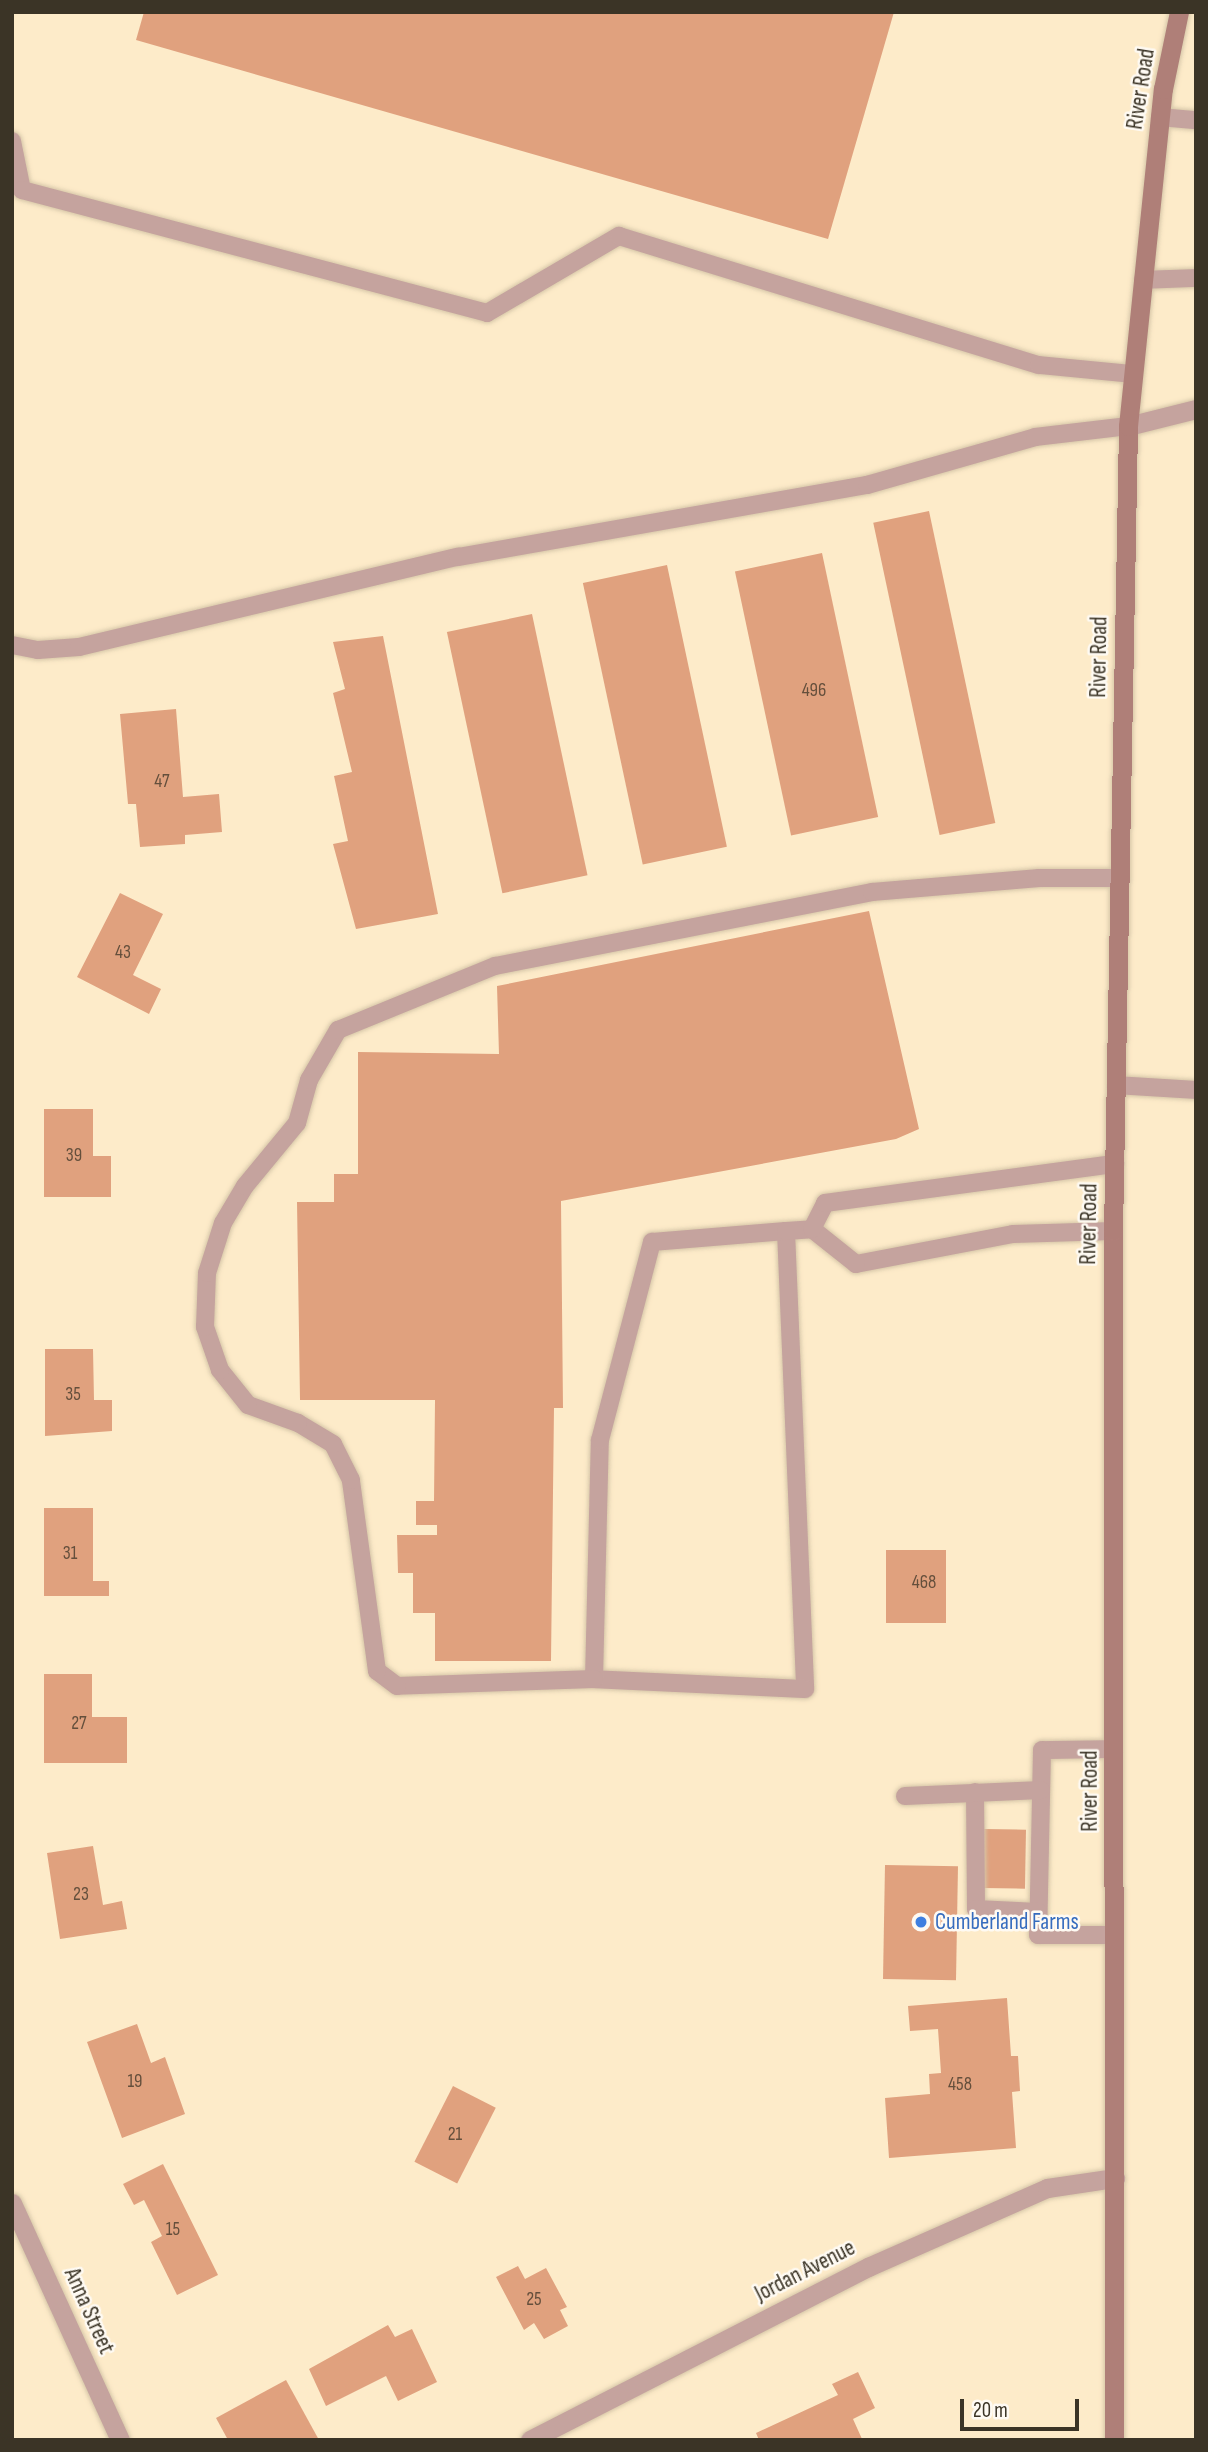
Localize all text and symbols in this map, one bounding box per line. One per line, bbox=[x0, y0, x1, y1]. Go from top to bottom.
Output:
street label: River Road bbox=[1121, 47, 1161, 131]
street label: River Road bbox=[1084, 616, 1114, 698]
house number: 496 bbox=[802, 680, 826, 702]
house number: 47 bbox=[154, 771, 170, 793]
house number: 43 bbox=[115, 942, 131, 964]
house number: 39 bbox=[66, 1145, 82, 1167]
street label: River Road bbox=[1074, 1183, 1104, 1265]
house number: 35 bbox=[65, 1384, 81, 1406]
house number: 31 bbox=[63, 1543, 77, 1565]
house number: 468 bbox=[912, 1572, 936, 1594]
house number: 27 bbox=[71, 1713, 87, 1735]
street label: River Road bbox=[1076, 1750, 1104, 1832]
house number: 23 bbox=[73, 1884, 89, 1906]
place label: Cumberland Farms bbox=[935, 1908, 1079, 1936]
marker: Cumberland Farms bbox=[913, 1914, 929, 1930]
house number: 19 bbox=[127, 2071, 143, 2093]
house number: 458 bbox=[948, 2074, 972, 2096]
house number: 21 bbox=[448, 2124, 462, 2146]
house number: 15 bbox=[166, 2219, 180, 2241]
street label: Jordan Avenue bbox=[750, 2234, 860, 2308]
street label: Anna Street bbox=[58, 2264, 120, 2358]
house number: 25 bbox=[526, 2289, 542, 2311]
scale bar bbox=[963, 2386, 1082, 2430]
text: 20 m bbox=[973, 2398, 1008, 2423]

